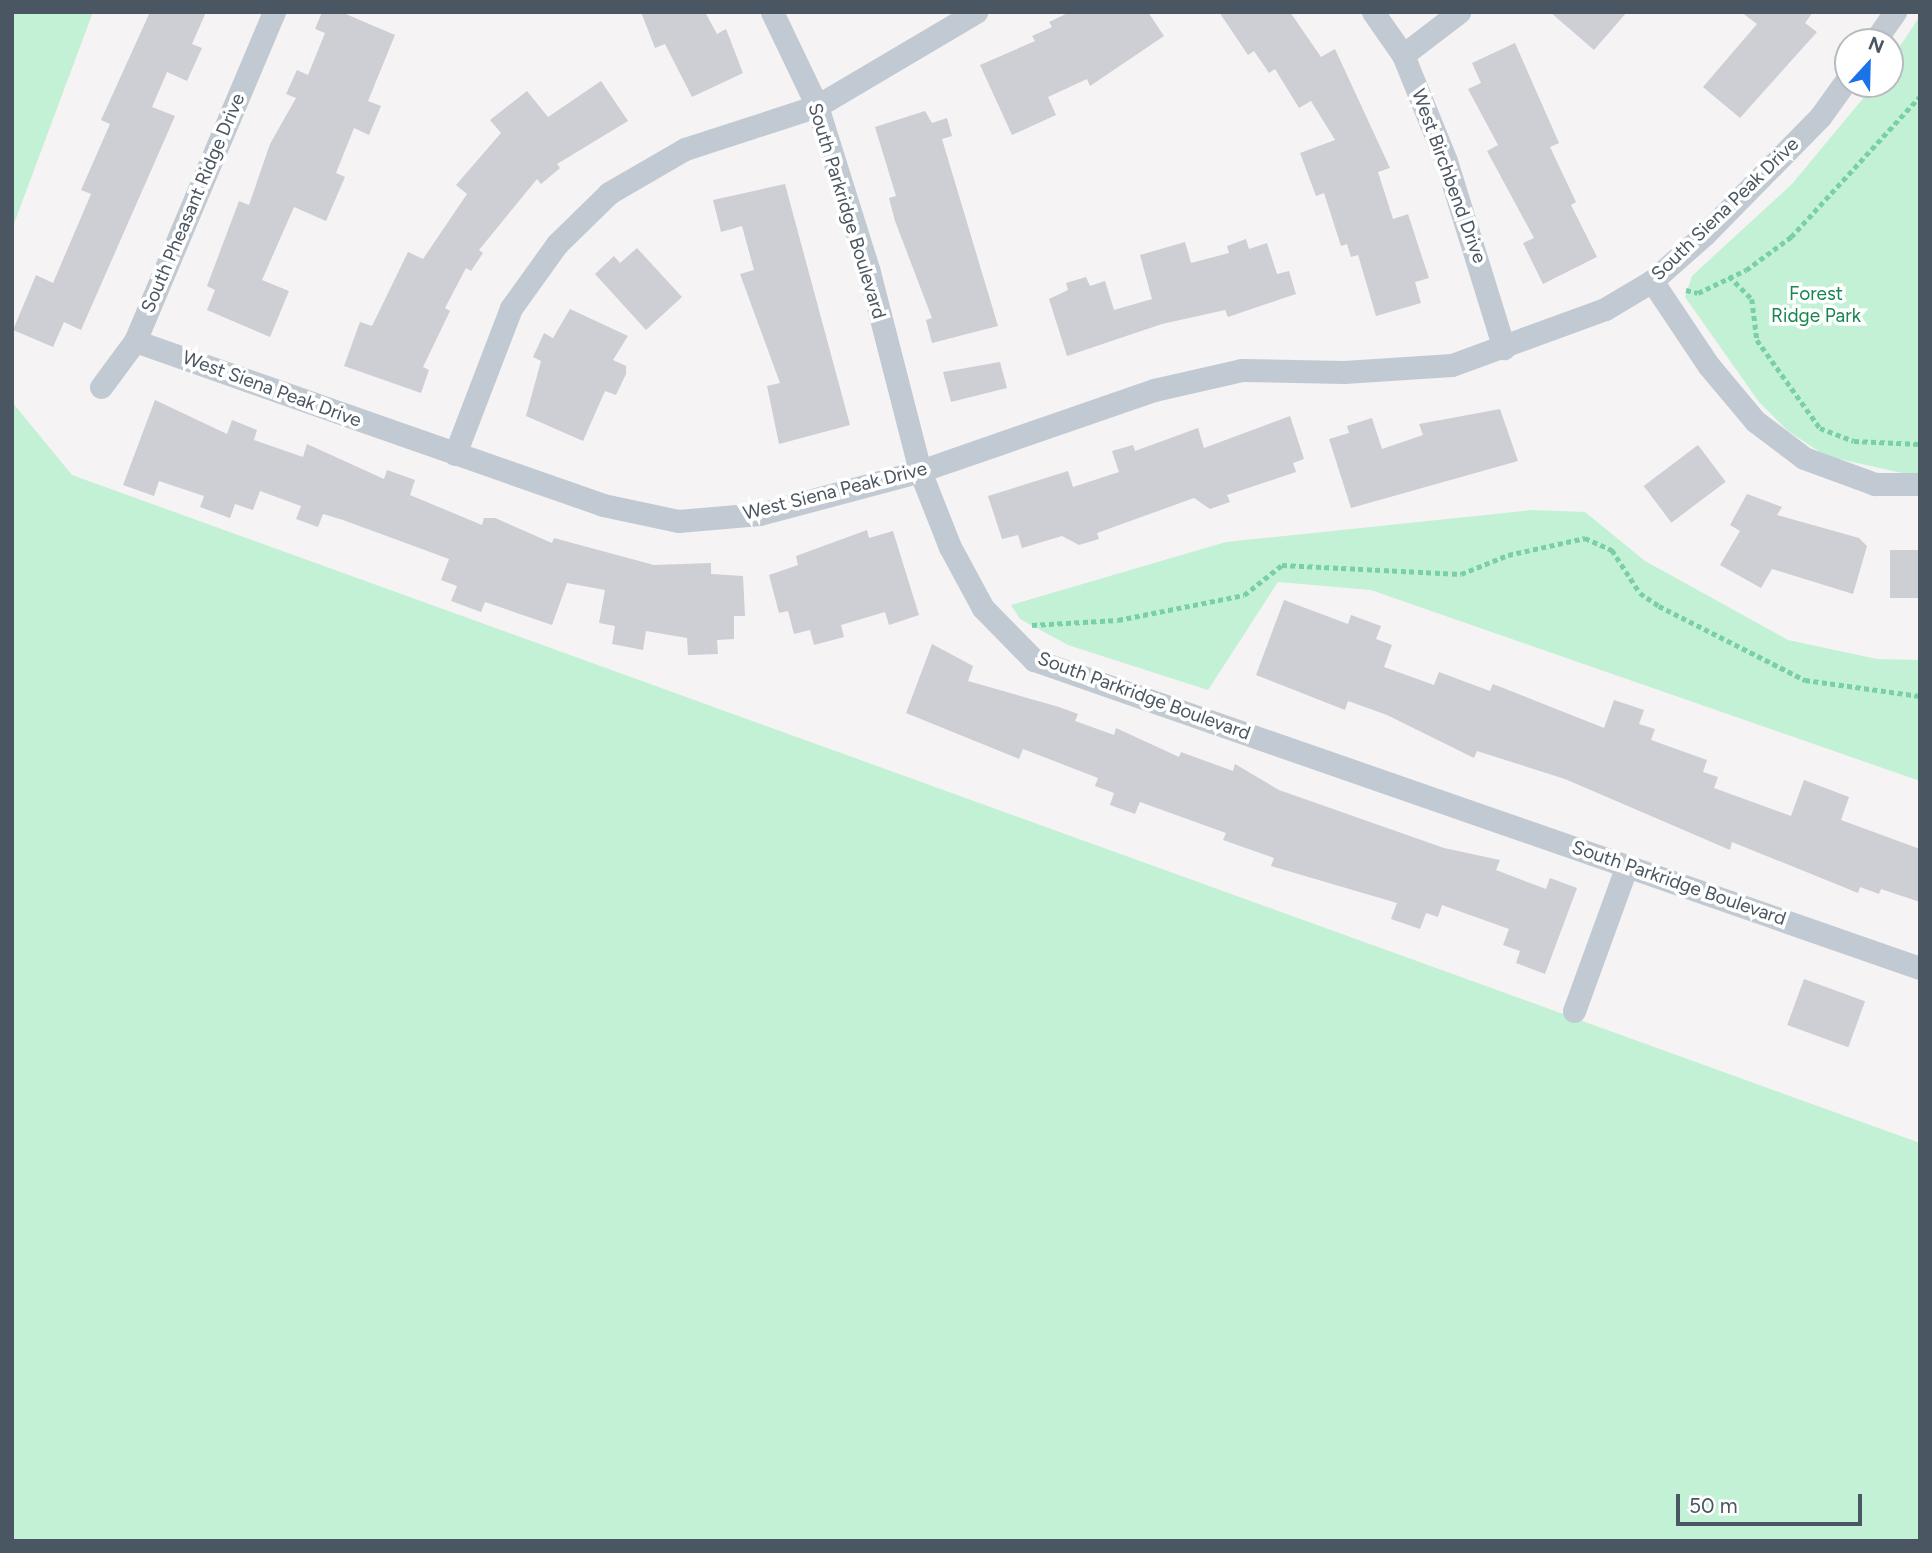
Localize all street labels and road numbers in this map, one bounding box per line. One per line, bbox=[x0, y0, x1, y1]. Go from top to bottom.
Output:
street label: West Birchbend Drive bbox=[1407, 86, 1491, 266]
street label: South Pheasant Ridge Drive bbox=[136, 90, 250, 316]
street label: South Parkridge Boulevard bbox=[803, 100, 891, 322]
street label: South Siena Peak Drive bbox=[1647, 133, 1803, 285]
street label: West Siena Peak Drive bbox=[179, 346, 365, 432]
street label: West Siena Peak Drive bbox=[741, 457, 929, 525]
street label: South Parkridge Boulevard bbox=[1035, 647, 1253, 745]
street label: South Parkridge Boulevard bbox=[1569, 836, 1789, 930]

